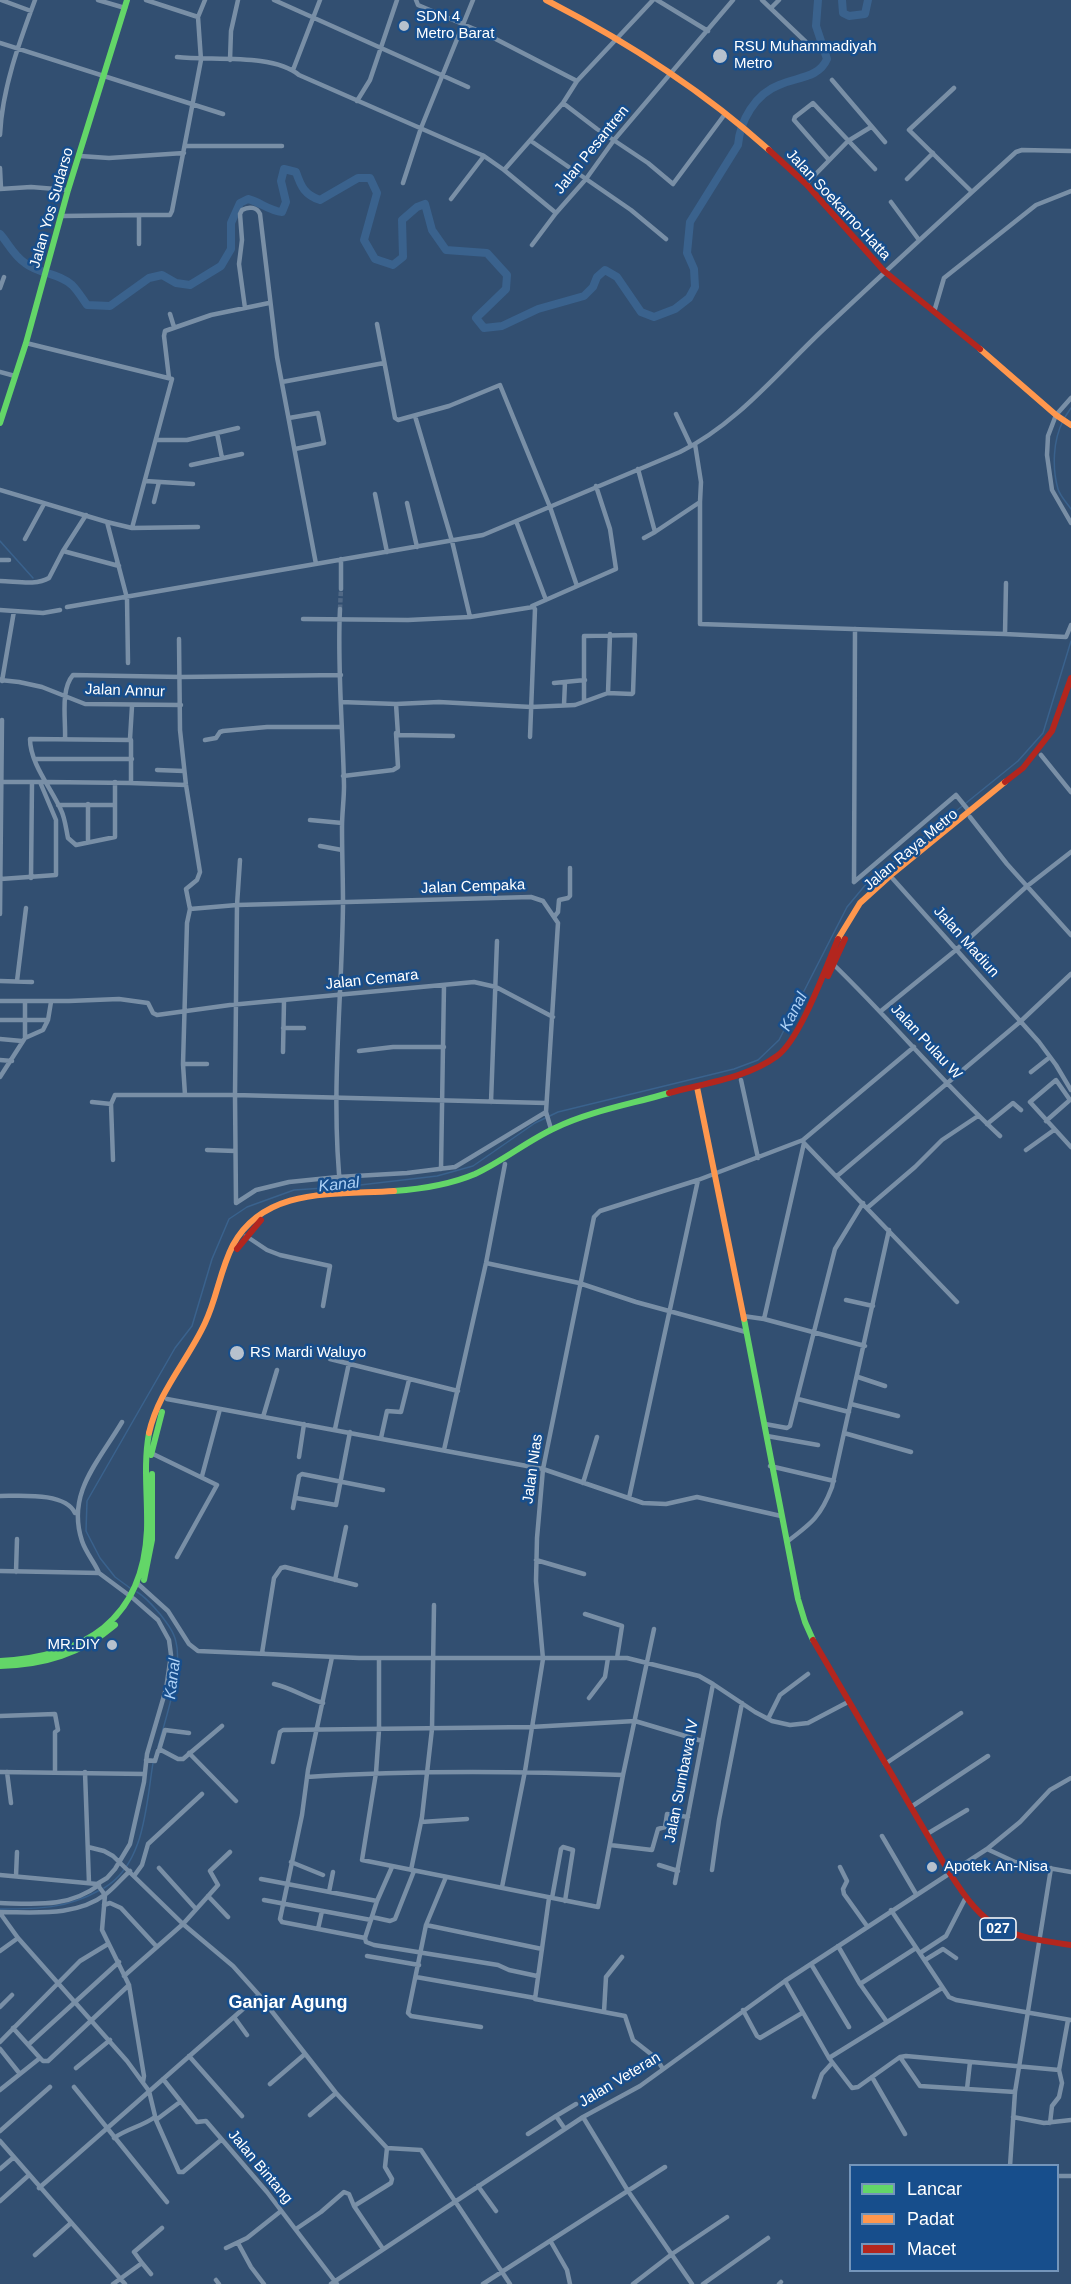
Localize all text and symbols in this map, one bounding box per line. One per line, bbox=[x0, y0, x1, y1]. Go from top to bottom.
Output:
place label: SDN 4 Metro Barat bbox=[416, 8, 494, 43]
marker: SDN 4 Metro Barat bbox=[397, 19, 411, 33]
place label: RSU Muhammadiyah Metro bbox=[734, 38, 877, 73]
marker: RSU Muhammadiyah Metro bbox=[711, 47, 729, 65]
street label: Jalan Pesantren bbox=[551, 102, 633, 198]
street label: Jalan Yos Sudarso bbox=[26, 146, 78, 270]
street label: Jalan Soekarno-Hatta bbox=[782, 146, 894, 264]
street label: Jalan Annur bbox=[85, 681, 165, 701]
street label: Jalan Raya Metro bbox=[860, 805, 962, 895]
street label: Jalan Cempaka bbox=[421, 876, 525, 898]
street label: Jalan Madiun bbox=[929, 903, 1003, 981]
street label: Jalan Cemara bbox=[325, 966, 419, 994]
water label: Kanal bbox=[776, 989, 812, 1035]
street label: Jalan Pulau W bbox=[886, 1000, 966, 1084]
water label: Kanal bbox=[318, 1173, 360, 1197]
marker: RS Mardi Waluyo bbox=[228, 1344, 246, 1362]
place label: RS Mardi Waluyo bbox=[250, 1344, 366, 1362]
street label: Jalan Nias bbox=[519, 1433, 547, 1505]
place label: MR.DIY bbox=[48, 1636, 100, 1654]
marker: MR.DIY bbox=[105, 1638, 119, 1652]
water label: Kanal bbox=[161, 1658, 185, 1700]
street label: Jalan Sumbawa IV bbox=[661, 1718, 703, 1844]
place label: Apotek An-Nisa bbox=[944, 1858, 1048, 1876]
marker: Apotek An-Nisa bbox=[925, 1860, 939, 1874]
road number: 027 bbox=[980, 1918, 1016, 1940]
district label: Ganjar Agung bbox=[228, 1992, 348, 2014]
street label: Jalan Veteran bbox=[576, 2049, 664, 2111]
street label: Jalan Bintang bbox=[224, 2126, 296, 2208]
legend bbox=[849, 2164, 1059, 2272]
text: Lancar bbox=[907, 2179, 962, 2199]
text: Padat bbox=[907, 2209, 954, 2229]
text: Macet bbox=[907, 2239, 956, 2259]

